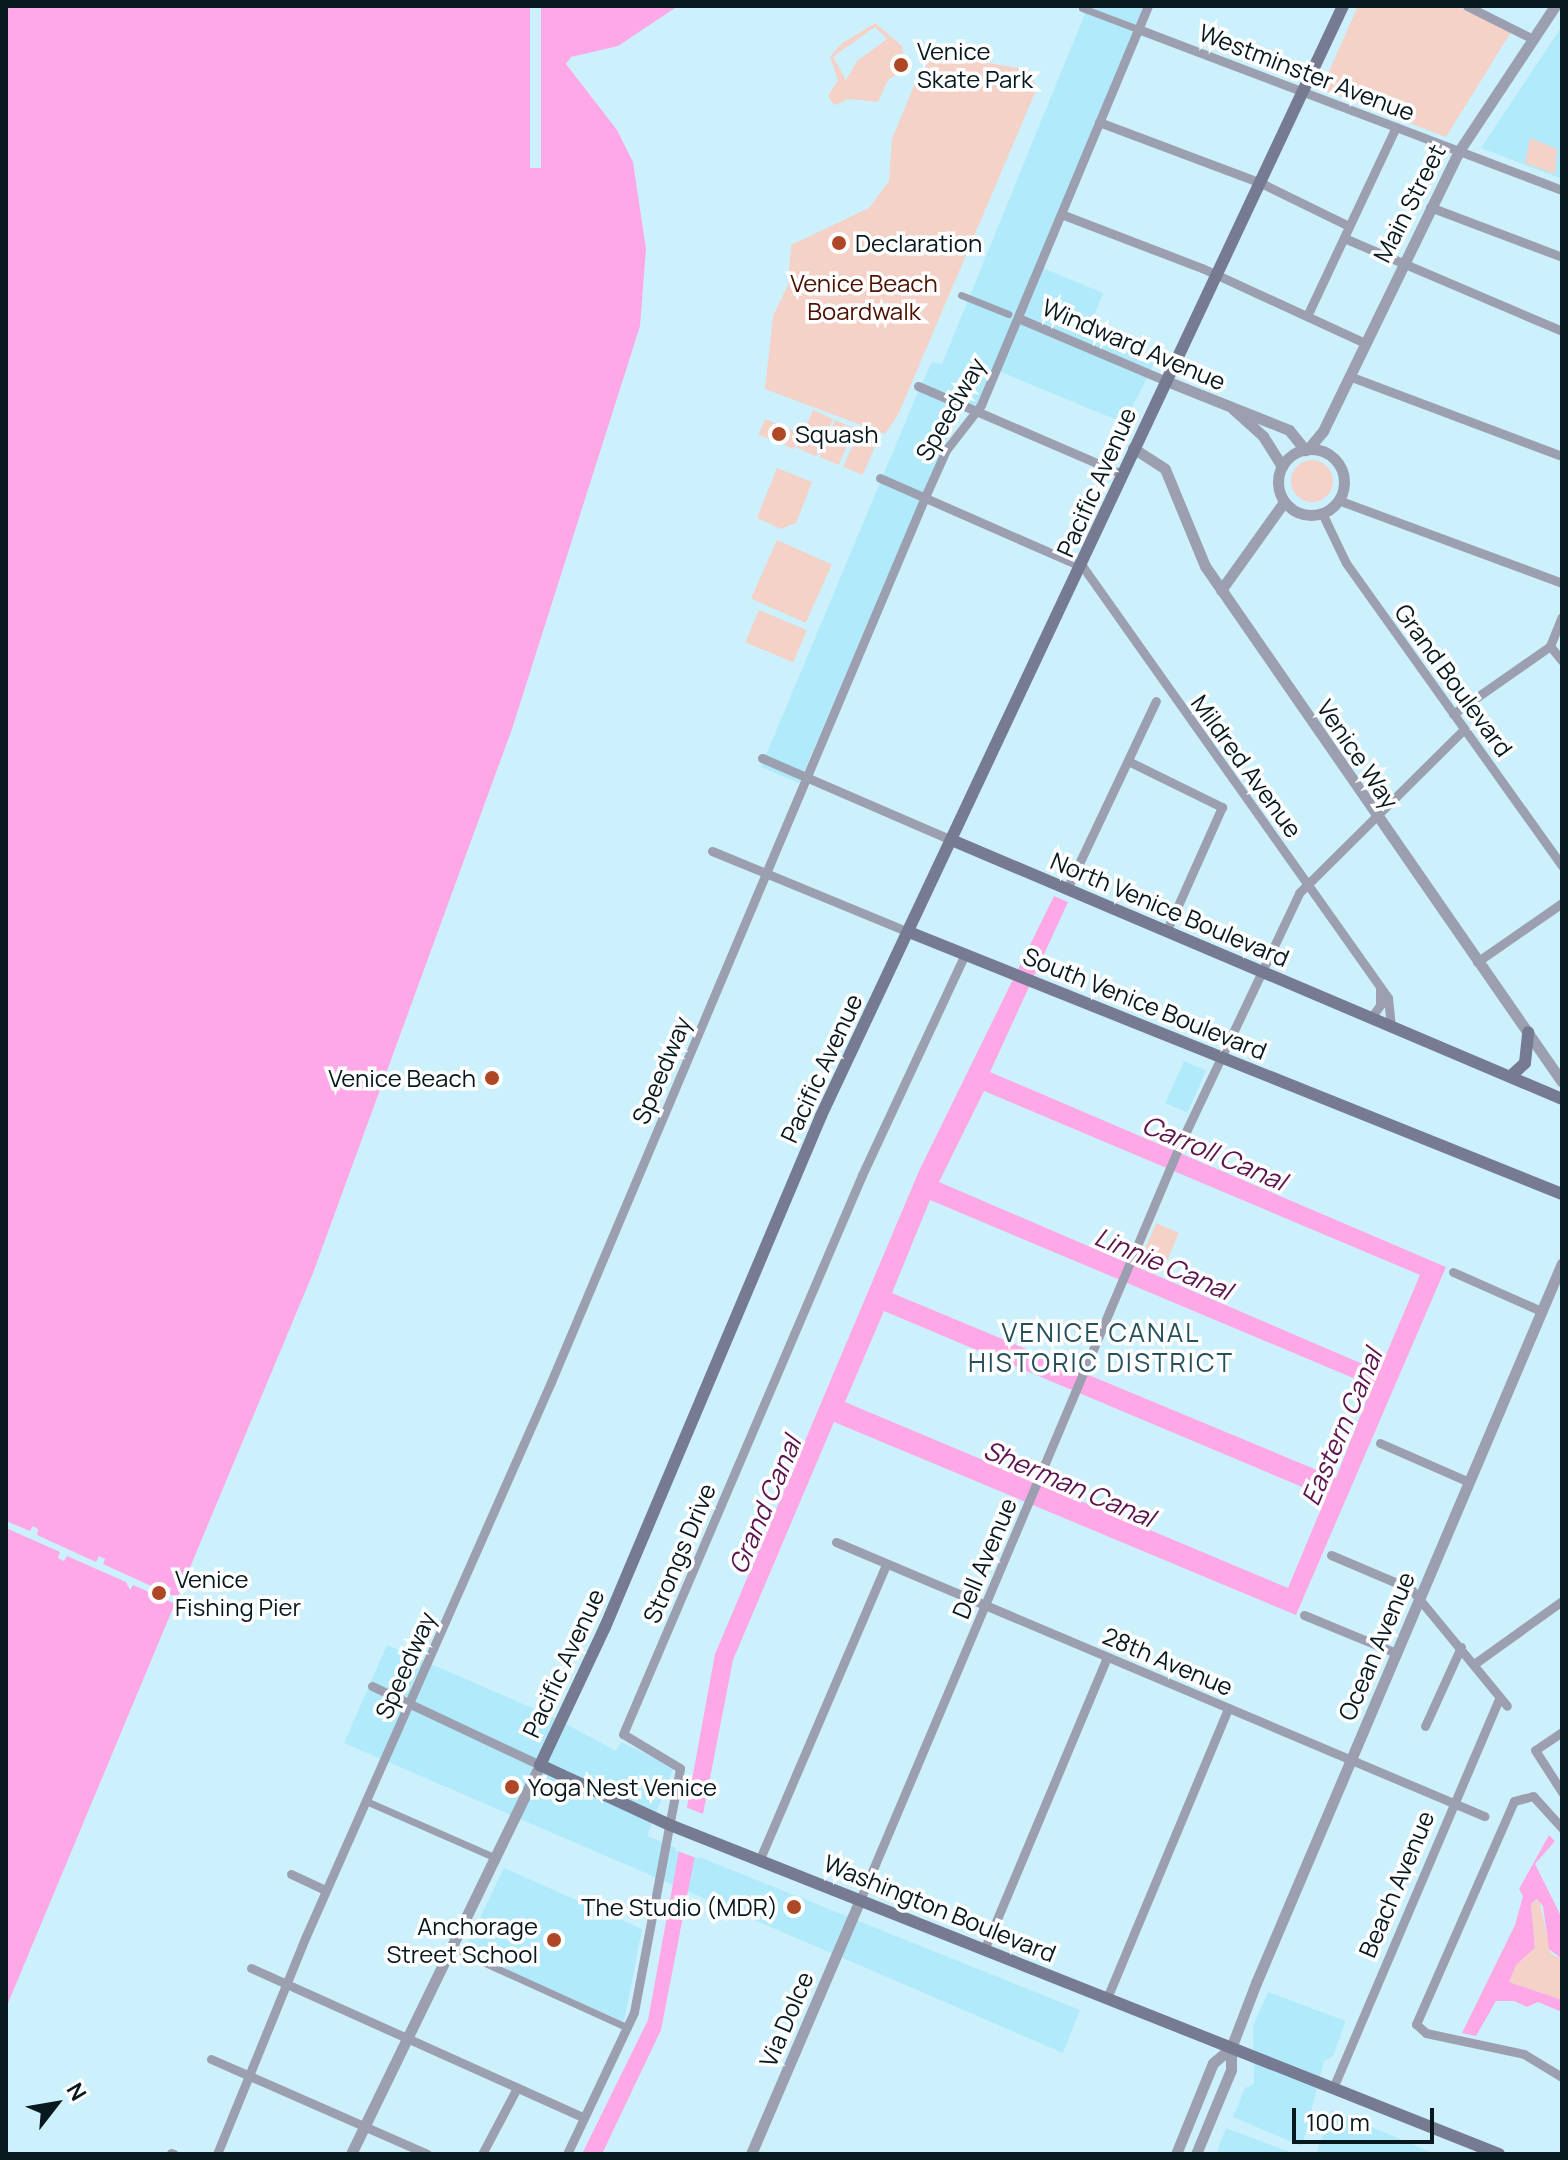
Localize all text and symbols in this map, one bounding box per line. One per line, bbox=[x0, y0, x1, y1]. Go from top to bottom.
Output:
street label: Westminster Avenue bbox=[1195, 18, 1419, 126]
place label: Venice Skate Park bbox=[917, 37, 1033, 93]
marker: Venice Skate Park bbox=[892, 56, 910, 74]
street label: Main Street bbox=[1367, 139, 1451, 267]
place label: Declaration bbox=[855, 229, 982, 257]
marker: Declaration bbox=[830, 234, 848, 252]
park label: Venice Beach Boardwalk bbox=[790, 269, 938, 325]
street label: Windward Avenue bbox=[1038, 292, 1230, 396]
street label: Speedway bbox=[909, 352, 991, 466]
street label: Pacific Avenue bbox=[1050, 403, 1142, 561]
place label: Squash bbox=[795, 420, 878, 448]
marker: Squash bbox=[770, 425, 788, 443]
street label: Grand Boulevard bbox=[1389, 598, 1519, 762]
street label: Mildred Avenue bbox=[1186, 689, 1308, 843]
street label: Venice Way bbox=[1311, 694, 1405, 814]
street label: North Venice Boulevard bbox=[1047, 846, 1293, 972]
street label: South Venice Boulevard bbox=[1019, 941, 1271, 1065]
street label: Pacific Avenue bbox=[774, 989, 868, 1147]
street label: Speedway bbox=[625, 1012, 697, 1128]
place label: Venice Beach bbox=[328, 1064, 476, 1092]
marker: Venice Beach bbox=[483, 1069, 501, 1087]
water label: Carroll Canal bbox=[1137, 1109, 1291, 1197]
water label: Linnie Canal bbox=[1090, 1221, 1236, 1307]
district label: VENICE CANAL HISTORIC DISTRICT bbox=[968, 1317, 1234, 1378]
water label: Eastern Canal bbox=[1295, 1344, 1389, 1510]
water label: Grand Canal bbox=[722, 1431, 808, 1579]
water label: Sherman Canal bbox=[979, 1434, 1159, 1534]
street label: Strongs Drive bbox=[637, 1479, 721, 1627]
street label: Dell Avenue bbox=[946, 1493, 1022, 1623]
place label: Venice Fishing Pier bbox=[175, 1565, 301, 1621]
street label: Ocean Avenue bbox=[1332, 1567, 1420, 1725]
marker: Venice Fishing Pier bbox=[150, 1584, 168, 1602]
street label: Pacific Avenue bbox=[516, 1584, 610, 1742]
street label: Speedway bbox=[369, 1607, 441, 1723]
street label: 28th Avenue bbox=[1099, 1621, 1237, 1701]
place label: Yoga Nest Venice bbox=[528, 1773, 717, 1801]
marker: Yoga Nest Venice bbox=[503, 1778, 521, 1796]
street label: Beach Avenue bbox=[1352, 1806, 1440, 1962]
street label: Washington Boulevard bbox=[820, 1848, 1060, 1968]
place label: The Studio (MDR) bbox=[581, 1893, 778, 1921]
marker: The Studio (MDR) bbox=[785, 1898, 803, 1916]
place label: Anchorage Street School bbox=[386, 1912, 538, 1968]
marker: Anchorage Street School bbox=[545, 1931, 563, 1949]
street label: Via Dolce bbox=[753, 1967, 819, 2071]
north arrow bbox=[16, 2064, 96, 2144]
text: N bbox=[60, 2077, 93, 2106]
scale bar bbox=[1296, 2092, 1438, 2142]
text: 100 m bbox=[1306, 2105, 1370, 2138]

